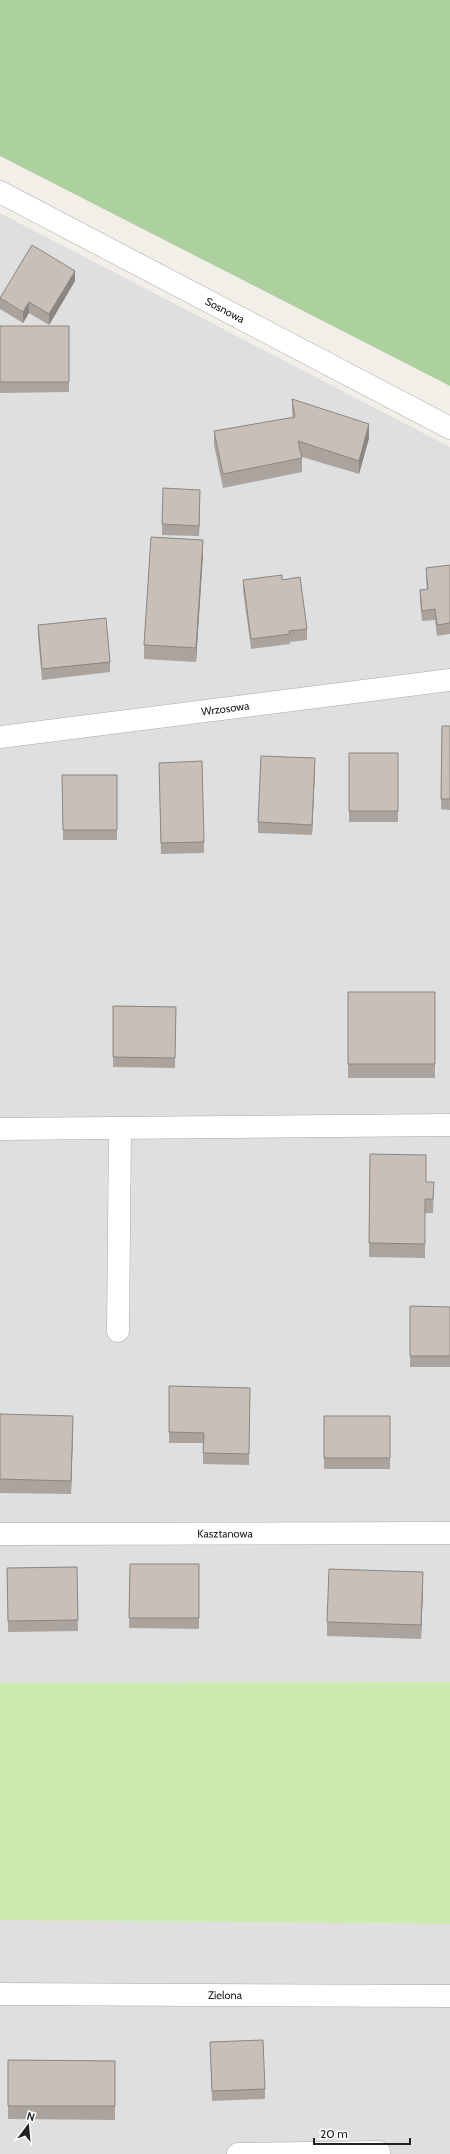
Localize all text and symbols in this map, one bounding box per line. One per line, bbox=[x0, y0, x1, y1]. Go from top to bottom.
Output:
street label: Sosnowa bbox=[203, 294, 248, 326]
street label: Wrzosowa bbox=[200, 698, 251, 718]
street label: Kasztanowa bbox=[197, 1526, 254, 1541]
street label: Zielona bbox=[208, 1988, 243, 2002]
north arrow bbox=[8, 2106, 48, 2146]
text: N bbox=[25, 2109, 36, 2124]
scale bar bbox=[314, 2120, 410, 2146]
text: 20 m bbox=[320, 2126, 348, 2141]

